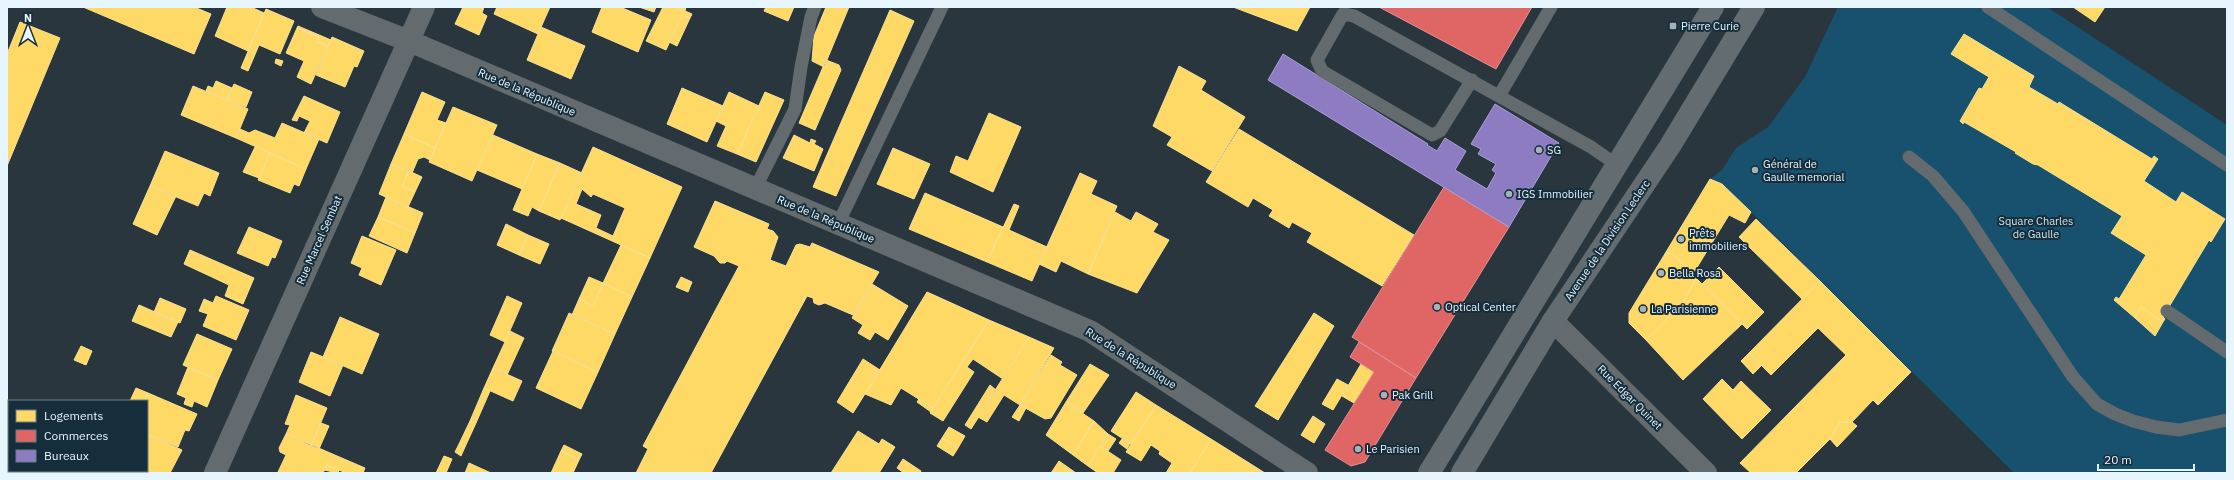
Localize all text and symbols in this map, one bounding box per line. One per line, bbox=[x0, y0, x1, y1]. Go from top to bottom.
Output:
north arrow bbox=[8, 8, 48, 48]
text: N bbox=[24, 11, 32, 25]
place label: Pierre Curie bbox=[1681, 19, 1739, 33]
marker: Pierre Curie bbox=[1668, 21, 1678, 31]
street label: Rue de la République bbox=[476, 65, 578, 119]
place label: SG bbox=[1547, 143, 1561, 157]
marker: SG bbox=[1534, 145, 1544, 155]
place label: Général de Gaulle memorial bbox=[1763, 157, 1844, 184]
marker: Général de Gaulle memorial bbox=[1750, 165, 1760, 175]
street label: Avenue de la Division Leclerc bbox=[1561, 177, 1653, 303]
place label: IGS Immobilier bbox=[1517, 187, 1593, 201]
marker: IGS Immobilier bbox=[1504, 189, 1514, 199]
street label: Rue de la République bbox=[775, 192, 877, 246]
street label: Rue Marcel Sembat bbox=[293, 193, 345, 287]
park label: Square Charles de Gaulle bbox=[1999, 214, 2073, 241]
place label: Prêts immobiliers bbox=[1689, 226, 1747, 253]
marker: Prêts immobiliers bbox=[1676, 234, 1686, 244]
place label: Bella Rosa bbox=[1669, 266, 1721, 280]
marker: Bella Rosa bbox=[1656, 268, 1666, 278]
place label: Optical Center bbox=[1445, 300, 1516, 314]
marker: Optical Center bbox=[1432, 302, 1442, 312]
place label: La Parisienne bbox=[1651, 302, 1717, 316]
marker: La Parisienne bbox=[1638, 304, 1648, 314]
street label: Rue de la République bbox=[1083, 324, 1179, 392]
street label: Rue Edgar Quinet bbox=[1595, 362, 1665, 432]
place label: Pak Grill bbox=[1392, 388, 1433, 402]
marker: Pak Grill bbox=[1379, 390, 1389, 400]
legend bbox=[8, 400, 148, 472]
text: Logements bbox=[44, 408, 104, 423]
text: Commerces bbox=[44, 428, 109, 443]
place label: Le Parisien bbox=[1366, 442, 1420, 456]
marker: Le Parisien bbox=[1353, 444, 1363, 454]
scale bar bbox=[2098, 446, 2194, 472]
text: Bureaux bbox=[44, 448, 89, 463]
text: 20 m bbox=[2104, 452, 2132, 467]

